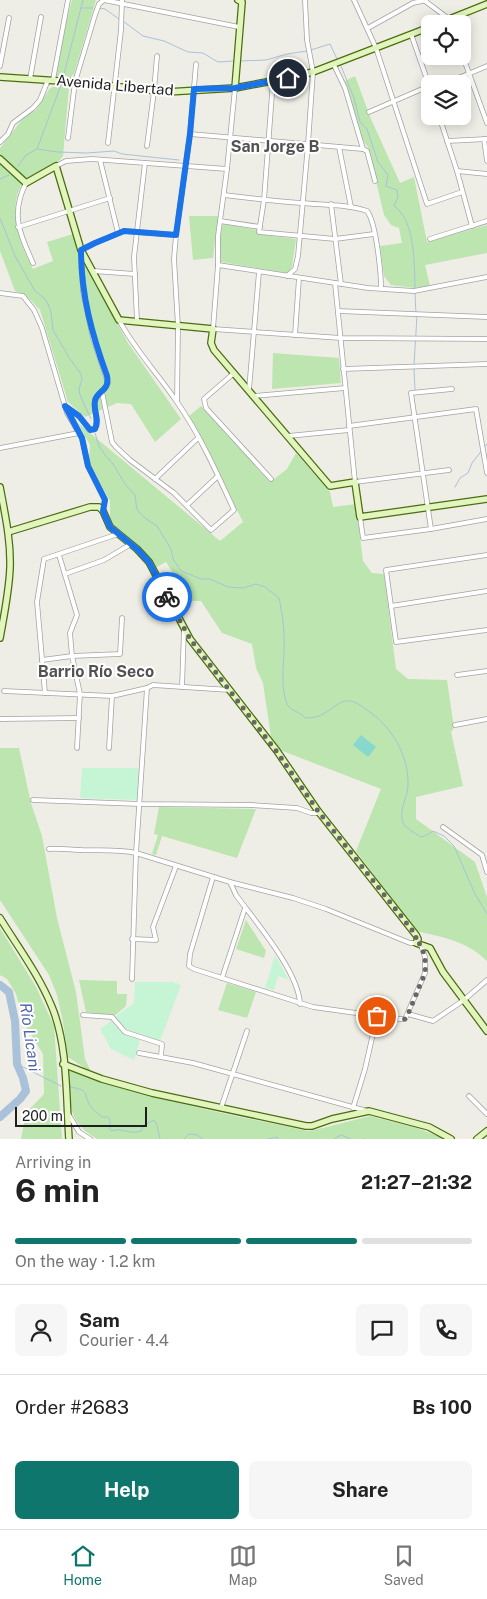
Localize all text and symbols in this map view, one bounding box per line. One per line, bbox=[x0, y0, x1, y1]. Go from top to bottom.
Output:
map controls bbox=[421, 15, 471, 125]
button: locate bbox=[421, 15, 471, 65]
pin bbox=[267, 57, 309, 99]
icon: home bbox=[274, 64, 302, 92]
street label: Avenida Libertad bbox=[56, 71, 174, 99]
button: layers bbox=[421, 75, 471, 125]
district label: San Jorge B bbox=[231, 137, 319, 156]
courier bbox=[142, 572, 192, 622]
icon: bike bbox=[153, 583, 181, 611]
district label: Barrio Río Seco bbox=[38, 662, 154, 681]
pin bbox=[356, 995, 398, 1037]
water label: Río Licani bbox=[16, 1001, 44, 1073]
icon: bag bbox=[363, 1002, 391, 1030]
scale bar bbox=[15, 1104, 148, 1127]
text: 200 m bbox=[22, 1108, 63, 1124]
text: Arriving in bbox=[15, 1153, 91, 1172]
text: 21:27–21:32 bbox=[361, 1171, 472, 1193]
text: 6 min bbox=[15, 1172, 100, 1209]
text: On the way · 1.2 km bbox=[15, 1252, 155, 1271]
button: person bbox=[15, 1304, 67, 1356]
button: chat bbox=[356, 1304, 408, 1356]
button: phone bbox=[420, 1304, 472, 1356]
text: Sam bbox=[79, 1309, 120, 1331]
text: Courier · 4.4 bbox=[79, 1331, 169, 1350]
text: Order #2683 bbox=[15, 1396, 129, 1418]
text: Bs 100 bbox=[412, 1396, 472, 1418]
button: Help bbox=[15, 1461, 239, 1519]
button: Share bbox=[249, 1461, 472, 1519]
tab: Home bbox=[63, 1542, 102, 1588]
tab: Map bbox=[229, 1542, 257, 1588]
tab: Saved bbox=[384, 1542, 424, 1588]

